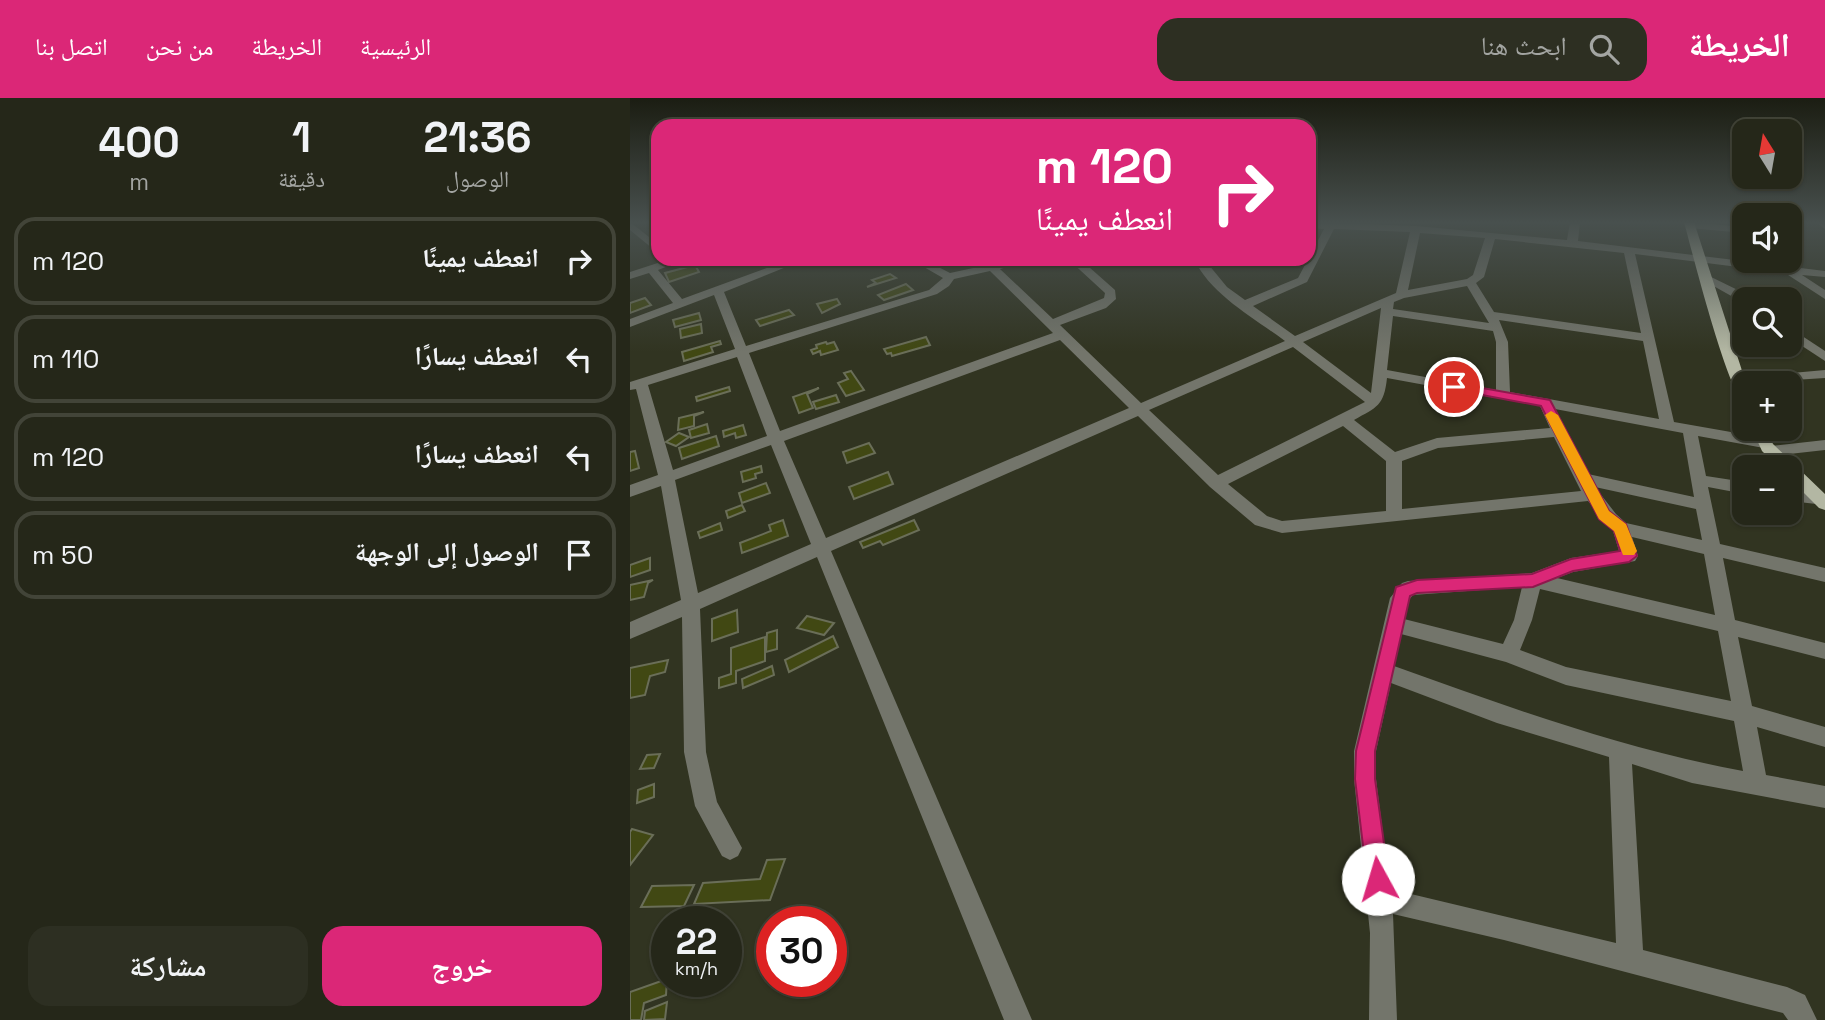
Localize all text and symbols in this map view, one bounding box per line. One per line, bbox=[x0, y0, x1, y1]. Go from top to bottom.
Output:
search box bbox=[1157, 18, 1647, 81]
text: الخريطة bbox=[1689, 24, 1790, 66]
text: ابحث هنا bbox=[1481, 29, 1567, 63]
icon: search bbox=[1585, 30, 1623, 68]
text: اتصل بنا bbox=[35, 31, 108, 62]
text: من نحن bbox=[146, 31, 213, 62]
text: الخريطة bbox=[251, 31, 322, 62]
text: الرئيسية bbox=[360, 31, 431, 62]
text: 1 bbox=[292, 111, 311, 164]
text: 21:36 bbox=[424, 111, 531, 164]
text: 400 bbox=[99, 116, 180, 169]
north arrow bbox=[1732, 119, 1802, 189]
map controls bbox=[1732, 119, 1802, 525]
text: 120 m bbox=[1036, 135, 1173, 197]
icon: right bbox=[1197, 147, 1288, 238]
text: دقيقة bbox=[278, 164, 325, 194]
text: الوصول bbox=[446, 164, 509, 194]
text: m bbox=[129, 167, 149, 197]
text: انعطف يمينًا bbox=[1036, 199, 1173, 239]
button: sound bbox=[1732, 203, 1802, 273]
text: انعطف يمينًا bbox=[422, 241, 539, 275]
icon: right bbox=[560, 242, 598, 280]
text: 120 m bbox=[32, 244, 104, 278]
button: search bbox=[1732, 287, 1802, 357]
text: انعطف يسارًا bbox=[415, 339, 539, 373]
icon: left bbox=[560, 340, 598, 378]
text: 110 m bbox=[32, 342, 99, 376]
pin bbox=[1424, 357, 1484, 417]
icon: arrive bbox=[1435, 368, 1473, 406]
button: + bbox=[1732, 371, 1802, 441]
text: انعطف يسارًا bbox=[415, 437, 539, 471]
icon: left bbox=[560, 438, 598, 476]
text: 120 m bbox=[32, 440, 104, 474]
button: − bbox=[1732, 455, 1802, 525]
text: الوصول إلى الوجهة bbox=[355, 535, 539, 569]
icon: arrive bbox=[560, 536, 598, 574]
text: 50 m bbox=[32, 538, 93, 572]
position arrow bbox=[1341, 842, 1415, 916]
speed limit sign: 30 bbox=[756, 906, 847, 997]
text: 22 bbox=[676, 920, 717, 964]
button: مشاركة bbox=[28, 926, 308, 1006]
button: خروج bbox=[322, 926, 602, 1006]
text: km/h bbox=[675, 957, 718, 980]

